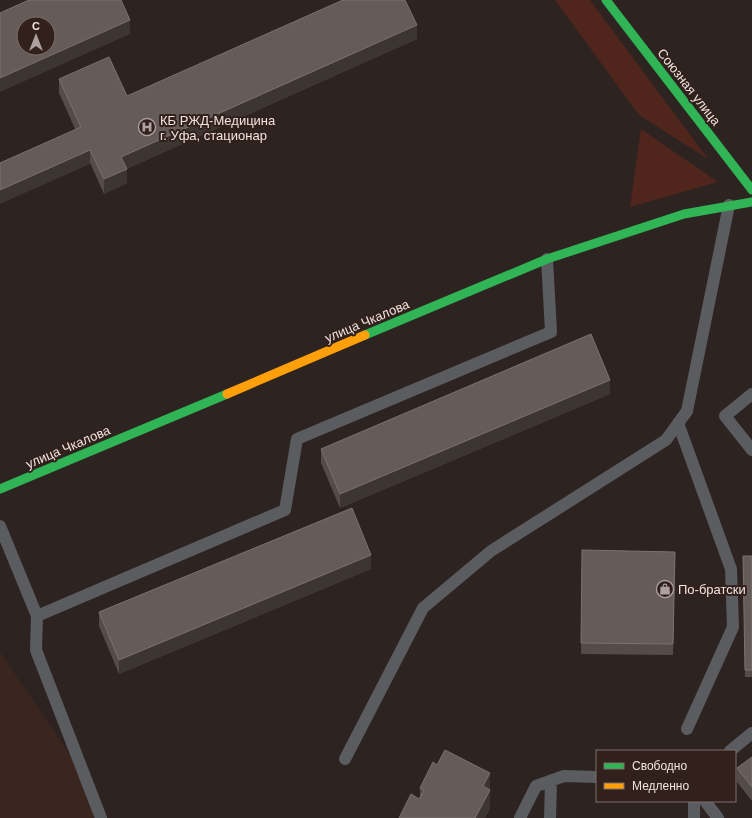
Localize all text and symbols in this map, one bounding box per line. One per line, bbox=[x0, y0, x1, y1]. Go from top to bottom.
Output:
north arrow bbox=[16, 16, 56, 56]
text: С bbox=[32, 20, 40, 32]
street label: Союзная улица bbox=[654, 46, 724, 129]
place label: КБ РЖД-Медицина г. Уфа, стационар bbox=[160, 113, 276, 143]
hospital icon: КБ РЖД-Медицина г. Уфа, стационар bbox=[137, 117, 157, 137]
street label: улица Чкалова bbox=[323, 296, 412, 346]
street label: улица Чкалова bbox=[24, 422, 113, 472]
shop icon: По-братски bbox=[655, 579, 675, 599]
place label: По-братски bbox=[678, 582, 746, 597]
legend bbox=[596, 750, 736, 802]
text: Свободно bbox=[632, 759, 687, 773]
text: Медленно bbox=[632, 779, 689, 793]

